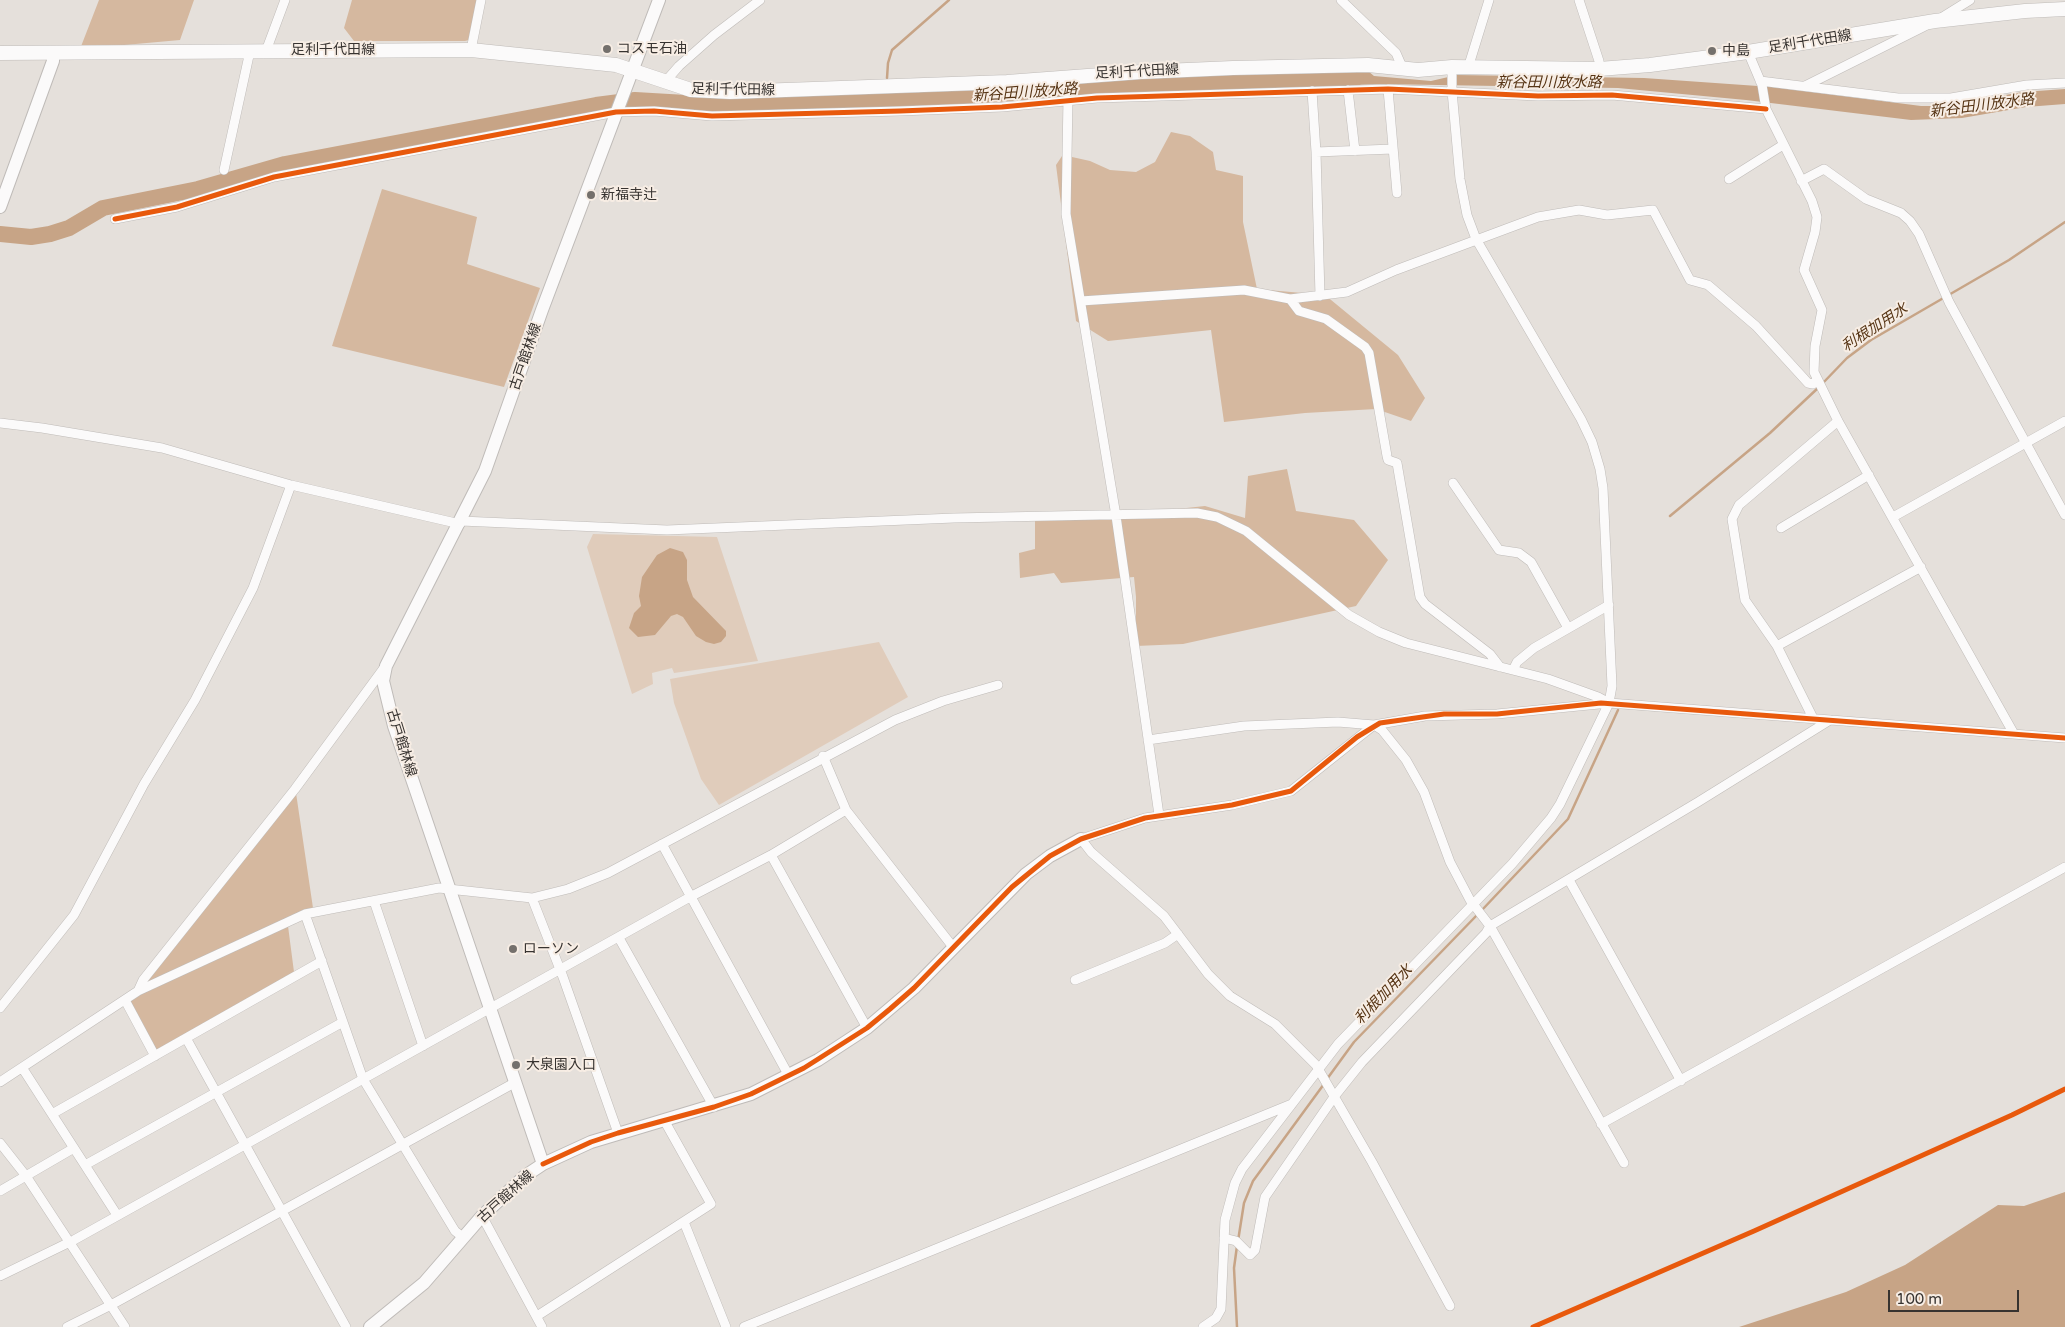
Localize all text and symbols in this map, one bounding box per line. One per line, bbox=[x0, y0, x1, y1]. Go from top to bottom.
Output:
street label: 足利千代田線 bbox=[1767, 27, 1853, 57]
place label: コスモ石油 bbox=[617, 41, 687, 57]
street label: 足利千代田線 bbox=[291, 42, 375, 58]
marker: コスモ石油 bbox=[601, 43, 613, 55]
place label: 中島 bbox=[1722, 43, 1750, 59]
marker: 中島 bbox=[1706, 45, 1718, 57]
street label: 足利千代田線 bbox=[1095, 61, 1179, 83]
water label: 新谷田川放水路 bbox=[1497, 74, 1601, 92]
water label: 新谷田川放水路 bbox=[972, 80, 1078, 106]
street label: 足利千代田線 bbox=[691, 81, 775, 99]
water label: 新谷田川放水路 bbox=[1929, 91, 2035, 121]
place label: 新福寺辻 bbox=[601, 187, 657, 203]
marker: 新福寺辻 bbox=[585, 189, 597, 201]
water label: 利根加用水 bbox=[1839, 300, 1911, 356]
street label: 古戸館林線 bbox=[507, 321, 545, 393]
street label: 古戸館林線 bbox=[383, 707, 419, 779]
place label: ローソン bbox=[523, 941, 579, 957]
marker: ローソン bbox=[507, 943, 519, 955]
water label: 利根加用水 bbox=[1351, 962, 1417, 1028]
place label: 大泉園入口 bbox=[526, 1057, 596, 1073]
marker: 大泉園入口 bbox=[510, 1059, 522, 1071]
street label: 古戸館林線 bbox=[474, 1167, 538, 1227]
scale bar bbox=[1890, 1280, 2021, 1312]
text: 100 m bbox=[1896, 1290, 1942, 1308]

